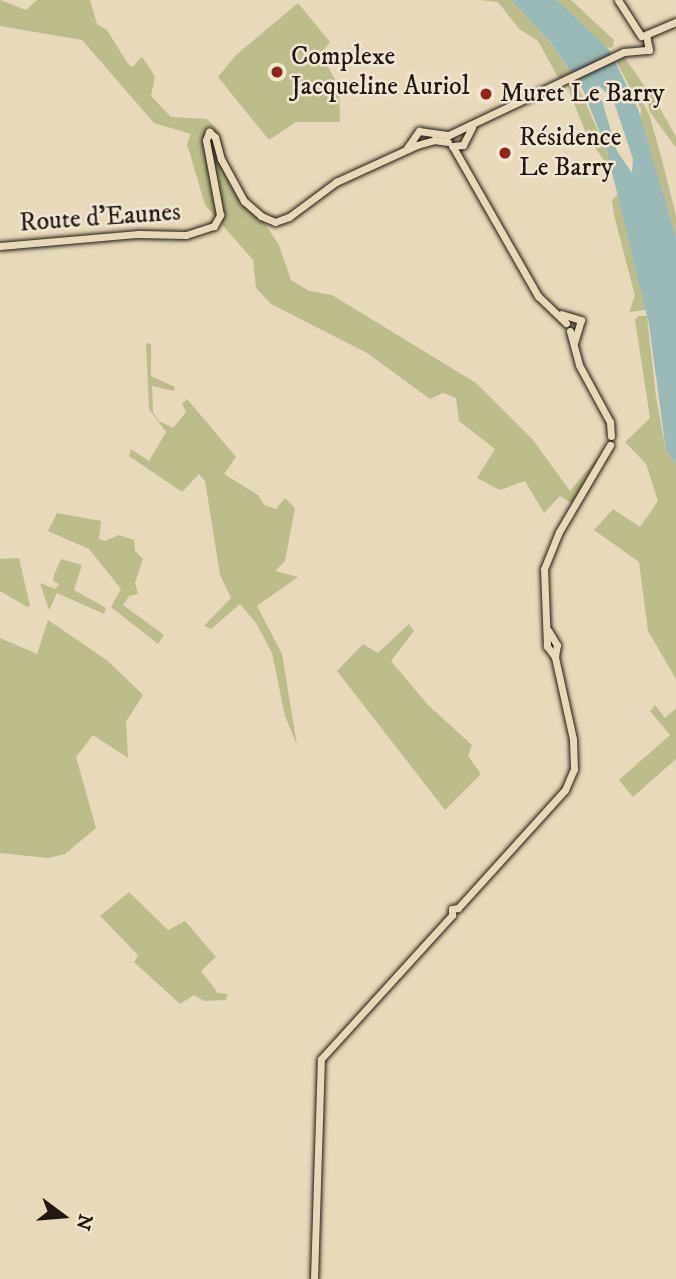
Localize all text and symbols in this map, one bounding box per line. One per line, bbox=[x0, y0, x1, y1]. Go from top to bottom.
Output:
place label: Complexe Jacqueline Auriol bbox=[291, 41, 469, 102]
marker: Complexe Jacqueline Auriol bbox=[269, 64, 285, 80]
place label: Muret Le Barry bbox=[500, 78, 665, 110]
marker: Muret Le Barry bbox=[478, 86, 494, 102]
place label: Résidence Le Barry bbox=[519, 122, 622, 184]
marker: Résidence Le Barry bbox=[497, 145, 513, 161]
street label: Route d'Eaunes bbox=[18, 197, 182, 239]
north arrow bbox=[28, 1181, 98, 1251]
text: N bbox=[70, 1211, 97, 1233]

